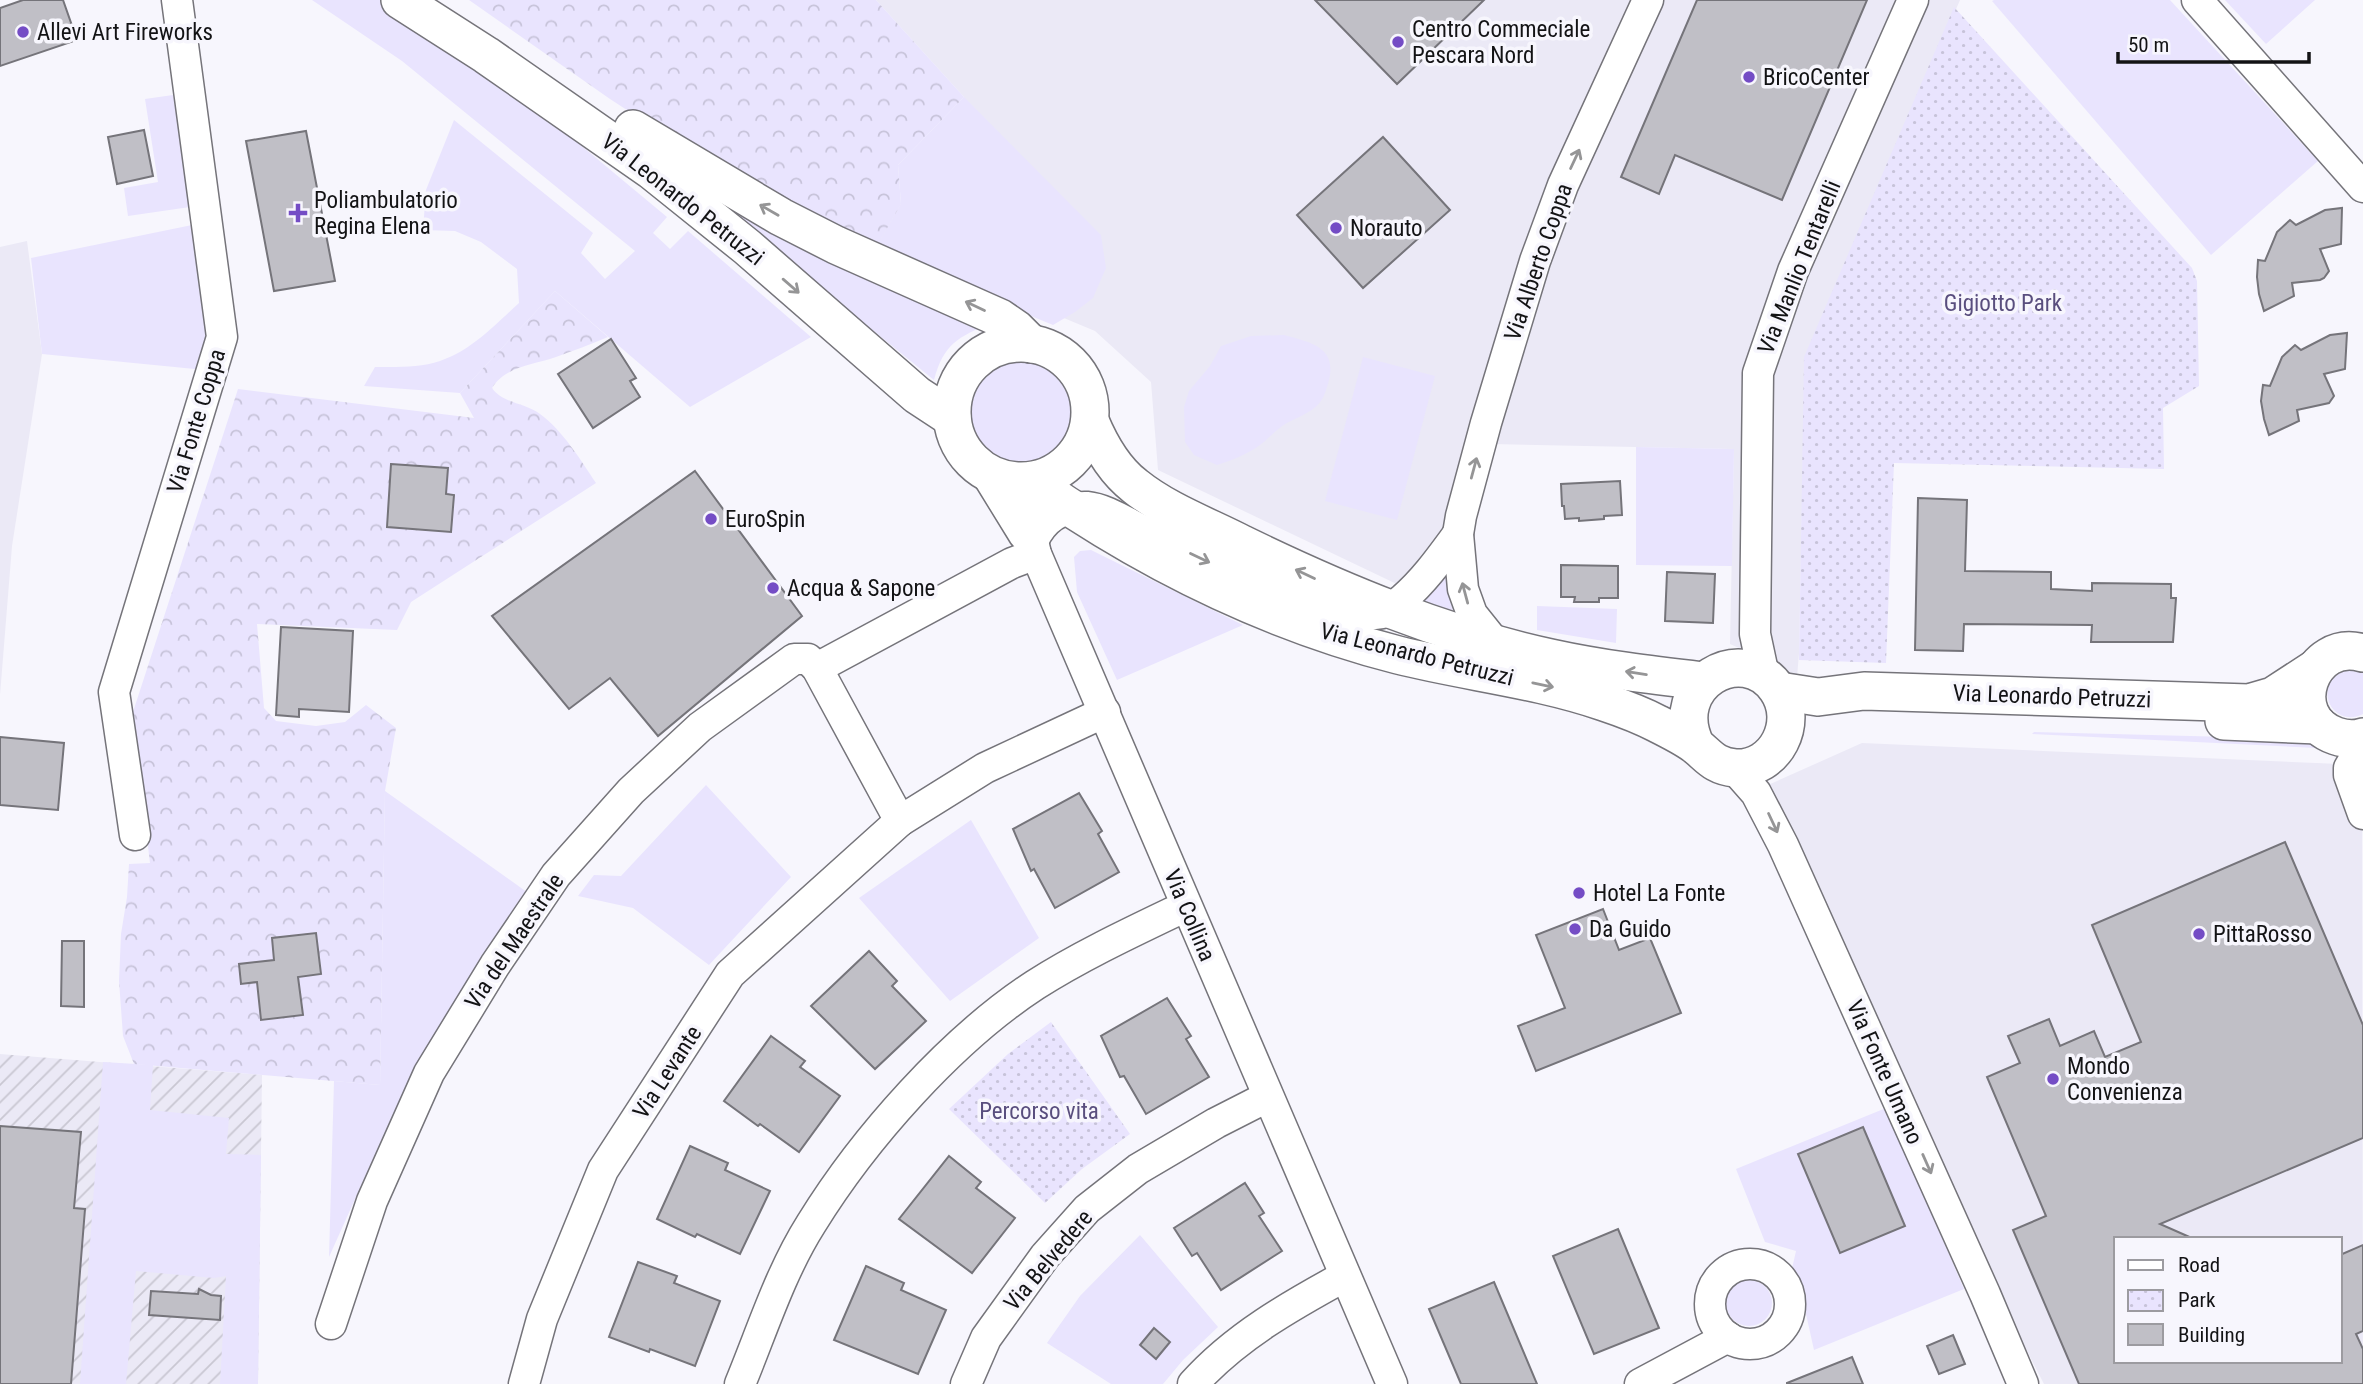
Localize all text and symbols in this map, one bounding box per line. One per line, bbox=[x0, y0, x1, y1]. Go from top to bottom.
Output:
place label: Centro Commeciale Pescara Nord bbox=[1412, 16, 1590, 69]
place label: Allevi Art Fireworks bbox=[37, 19, 213, 46]
scale bar bbox=[2118, 21, 2309, 65]
marker: Allevi Art Fireworks bbox=[15, 24, 31, 40]
text: 50 m bbox=[2128, 33, 2169, 57]
marker: Centro Commeciale Pescara Nord bbox=[1390, 34, 1406, 50]
place label: BricoCenter bbox=[1763, 64, 1870, 91]
marker: BricoCenter bbox=[1741, 69, 1757, 85]
street label: Via Leonardo Petruzzi bbox=[596, 128, 769, 271]
one-way arrow bbox=[1569, 149, 1582, 170]
street label: Via Manlio Tentarelli bbox=[1752, 176, 1847, 358]
street label: Via Alberto Coppa bbox=[1499, 180, 1578, 344]
place label: Poliambulatorio Regina Elena bbox=[314, 187, 458, 240]
marker: Poliambulatorio Regina Elena bbox=[288, 203, 308, 223]
one-way arrow bbox=[759, 203, 779, 217]
place label: Norauto bbox=[1350, 215, 1423, 242]
marker: Norauto bbox=[1328, 220, 1344, 236]
one-way arrow bbox=[782, 278, 800, 294]
park label: Gigiotto Park bbox=[1944, 290, 2063, 317]
one-way arrow bbox=[965, 299, 986, 313]
street label: Via Fonte Coppa bbox=[162, 346, 231, 496]
one-way arrow bbox=[1468, 457, 1481, 480]
place label: EuroSpin bbox=[725, 506, 805, 533]
marker: EuroSpin bbox=[703, 511, 719, 527]
one-way arrow bbox=[1189, 551, 1210, 565]
one-way arrow bbox=[1295, 566, 1316, 580]
place label: Acqua & Sapone bbox=[787, 575, 935, 602]
marker: Acqua & Sapone bbox=[765, 580, 781, 596]
one-way arrow bbox=[1458, 583, 1471, 605]
street label: Via Leonardo Petruzzi bbox=[1317, 617, 1517, 692]
one-way arrow bbox=[1625, 666, 1648, 679]
one-way arrow bbox=[1531, 679, 1554, 693]
street label: Via Leonardo Petruzzi bbox=[1952, 680, 2152, 713]
one-way arrow bbox=[1766, 812, 1780, 833]
street label: Via Collina bbox=[1158, 865, 1221, 965]
street label: Via del Maestrale bbox=[459, 869, 570, 1014]
place label: Hotel La Fonte bbox=[1593, 880, 1725, 907]
marker: Hotel La Fonte bbox=[1571, 885, 1587, 901]
place label: Da Guido bbox=[1589, 916, 1671, 943]
marker: Da Guido bbox=[1567, 921, 1583, 937]
place label: PittaRosso bbox=[2213, 921, 2312, 948]
marker: PittaRosso bbox=[2191, 926, 2207, 942]
street label: Via Fonte Umano bbox=[1841, 996, 1928, 1148]
street label: Via Levante bbox=[627, 1021, 707, 1124]
place label: Mondo Convenienza bbox=[2067, 1053, 2183, 1106]
marker: Mondo Convenienza bbox=[2045, 1071, 2061, 1087]
park label: Percorso vita bbox=[979, 1098, 1099, 1125]
one-way arrow bbox=[1921, 1153, 1934, 1175]
street label: Via Belvedere bbox=[998, 1204, 1098, 1316]
legend bbox=[2114, 1237, 2342, 1363]
text: Road bbox=[2178, 1253, 2220, 1277]
text: Park bbox=[2178, 1288, 2216, 1312]
text: Building bbox=[2178, 1323, 2245, 1347]

